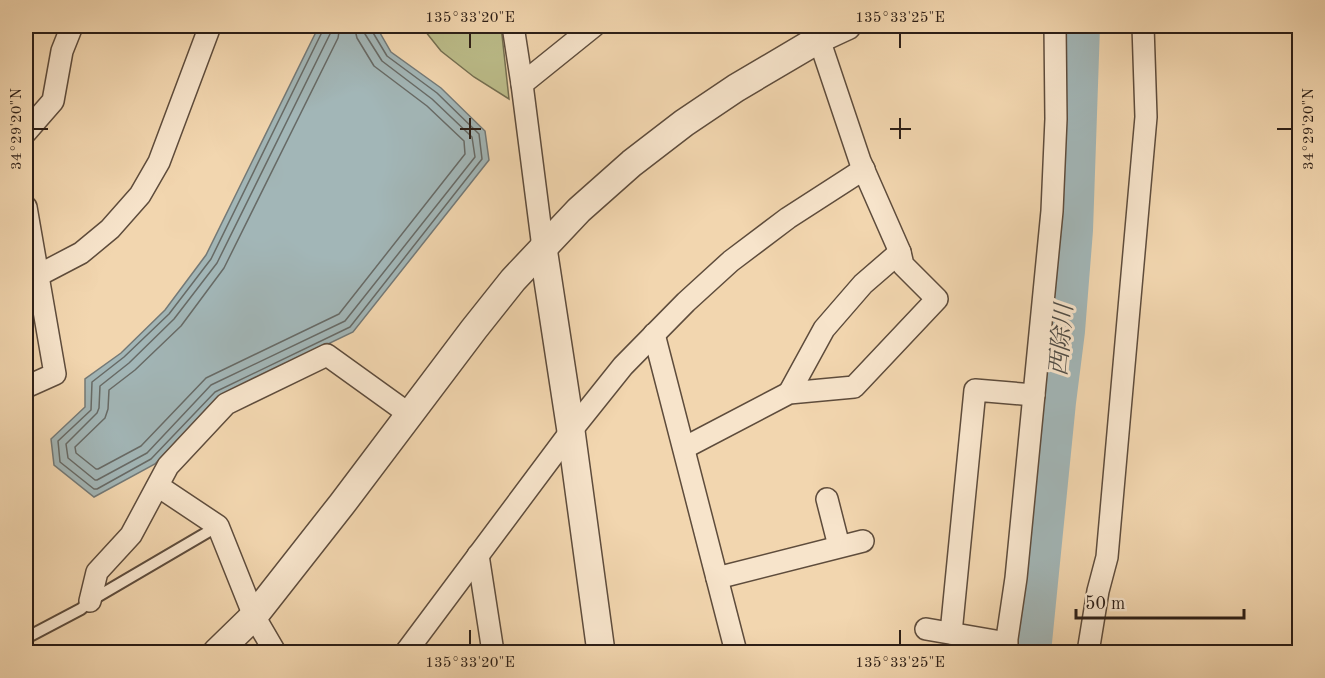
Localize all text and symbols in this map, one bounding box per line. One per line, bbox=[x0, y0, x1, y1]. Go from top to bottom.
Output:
text: 135°33'20"E bbox=[425, 11, 515, 26]
text: 135°33'25"E bbox=[855, 11, 945, 26]
text: 34°29'20"N bbox=[10, 88, 25, 170]
text: 34°29'20"N bbox=[1302, 88, 1317, 170]
water label: 西除川 bbox=[1045, 300, 1078, 377]
scale bar bbox=[1076, 582, 1244, 620]
text: 50 m bbox=[1085, 595, 1125, 613]
text: 135°33'20"E bbox=[425, 656, 515, 671]
text: 135°33'25"E bbox=[855, 656, 945, 671]

